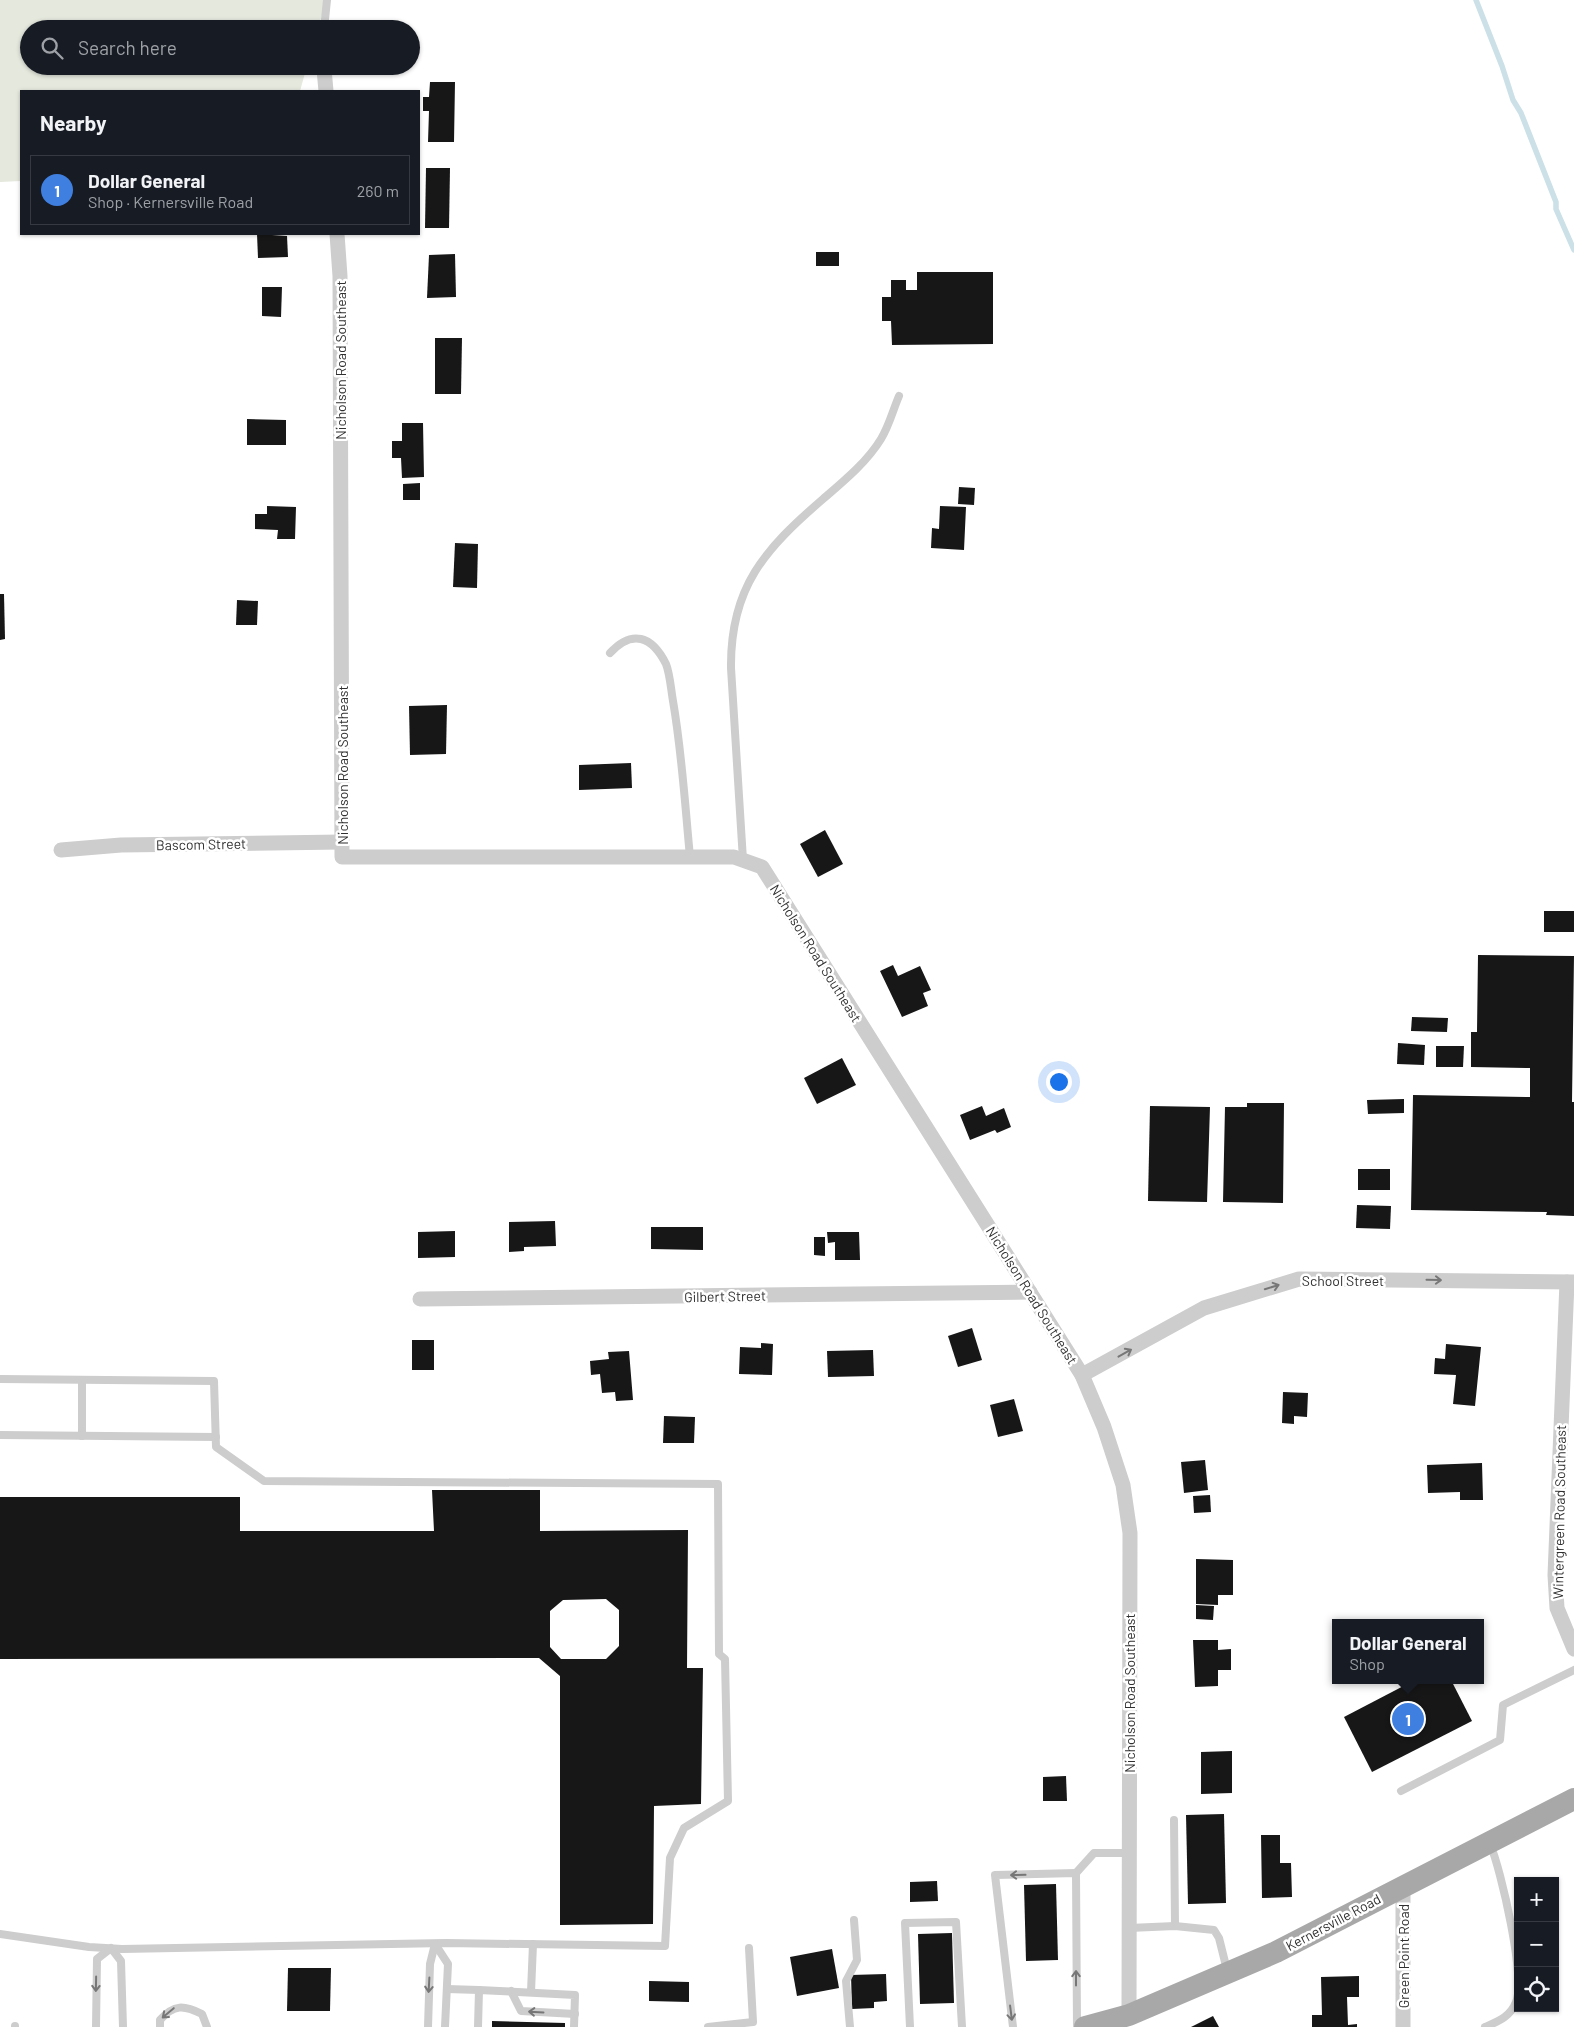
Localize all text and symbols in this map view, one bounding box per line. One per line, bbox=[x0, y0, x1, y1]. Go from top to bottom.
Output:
search box bbox=[20, 20, 420, 75]
icon: search bbox=[38, 34, 66, 62]
text: Search here bbox=[78, 36, 177, 59]
text: Nearby bbox=[40, 110, 106, 135]
text: Dollar General bbox=[88, 169, 205, 192]
text: 1 bbox=[54, 181, 60, 200]
text: 260 m bbox=[357, 181, 399, 200]
text: Shop · Kernersville Road bbox=[88, 192, 253, 211]
street label: Nicholson Road Southeast bbox=[332, 280, 349, 440]
street label: Nicholson Road Southeast bbox=[334, 685, 351, 845]
street label: Bascom Street bbox=[156, 835, 246, 853]
street label: Nicholson Road Southeast bbox=[767, 881, 865, 1025]
your location bbox=[1046, 1069, 1072, 1095]
street label: Nicholson Road Southeast bbox=[983, 1223, 1081, 1367]
street label: School Street bbox=[1302, 1272, 1384, 1289]
one-way arrow bbox=[1425, 1275, 1441, 1285]
one-way arrow bbox=[1264, 1281, 1280, 1291]
street label: Gilbert Street bbox=[684, 1287, 766, 1305]
one-way arrow bbox=[1117, 1348, 1132, 1357]
street label: Wintergreen Road Southeast bbox=[1549, 1425, 1569, 1599]
street label: Nicholson Road Southeast bbox=[1121, 1613, 1138, 1773]
popup bbox=[1332, 1619, 1484, 1684]
text: Dollar General bbox=[1349, 1631, 1467, 1654]
text: Shop bbox=[1349, 1654, 1385, 1673]
pin: 1 bbox=[1392, 1700, 1424, 1738]
one-way arrow bbox=[1010, 1870, 1026, 1879]
map controls bbox=[1514, 1877, 1559, 2012]
button: + bbox=[1514, 1877, 1559, 1922]
street label: Kernersville Road bbox=[1283, 1890, 1383, 1954]
street label: Green Point Road bbox=[1395, 1904, 1412, 2008]
button: − bbox=[1514, 1922, 1559, 1967]
button: locate bbox=[1514, 1967, 1559, 2012]
one-way arrow bbox=[1072, 1971, 1081, 1987]
one-way arrow bbox=[91, 1976, 101, 1992]
one-way arrow bbox=[425, 1977, 434, 1993]
one-way arrow bbox=[1006, 2005, 1016, 2021]
one-way arrow bbox=[161, 2008, 174, 2019]
one-way arrow bbox=[529, 2008, 545, 2017]

